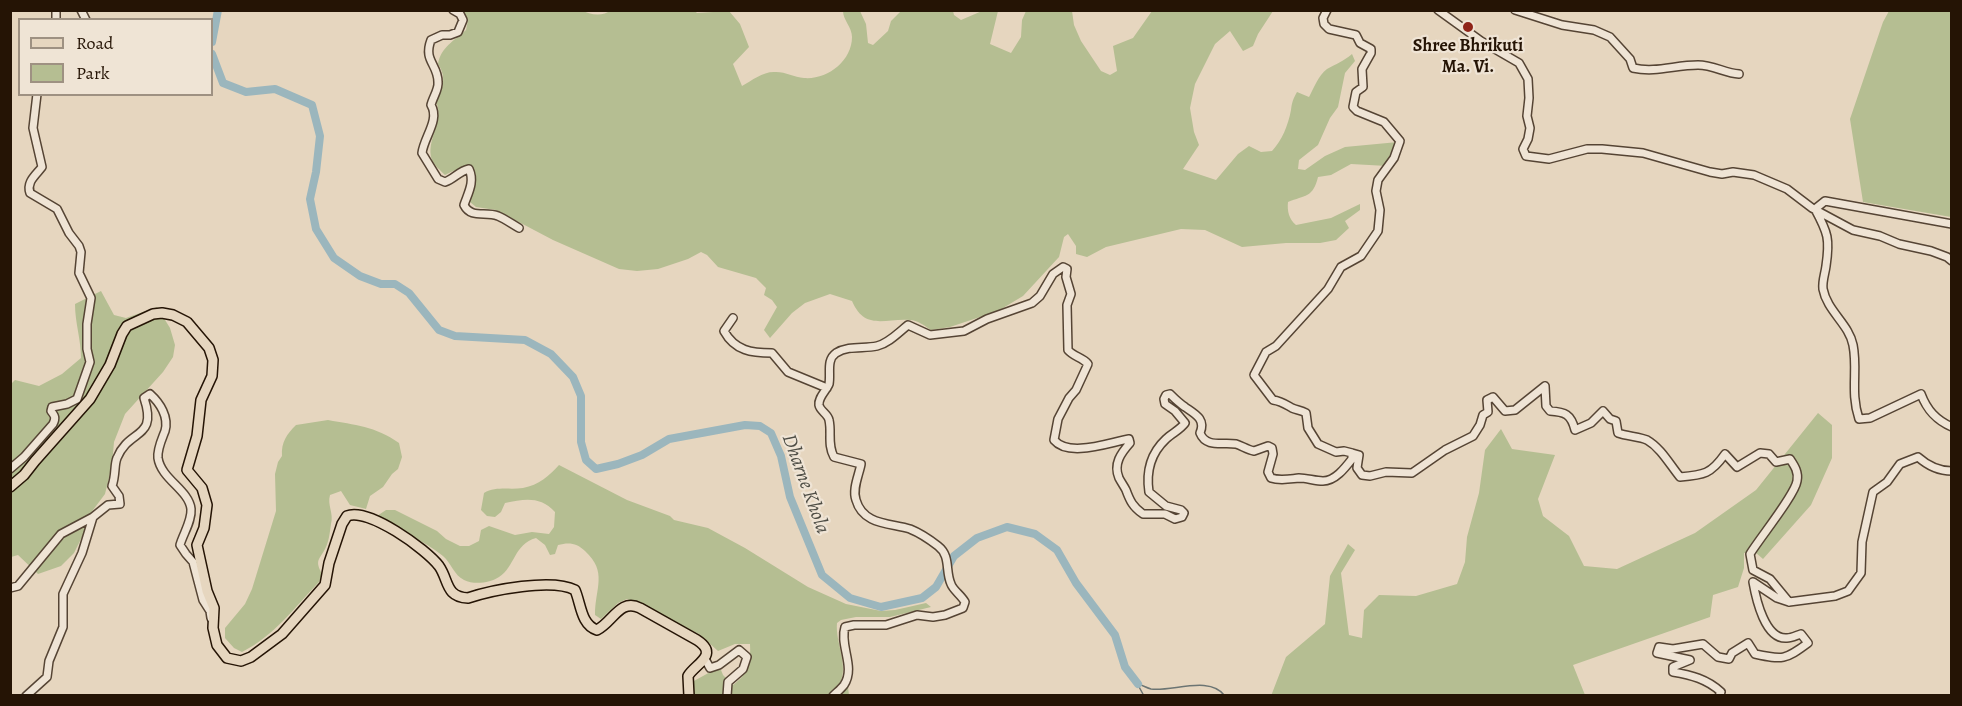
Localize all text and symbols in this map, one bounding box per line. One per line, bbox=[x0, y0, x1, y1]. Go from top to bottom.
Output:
legend bbox=[18, 18, 213, 96]
marker: Shree Bhrikuti Ma. Vi. bbox=[1461, 20, 1475, 34]
text: Road bbox=[76, 31, 113, 55]
place label: Shree Bhrikuti Ma. Vi. bbox=[1413, 36, 1523, 78]
text: Park bbox=[76, 61, 110, 85]
water label: Dharne Khola bbox=[776, 431, 834, 537]

